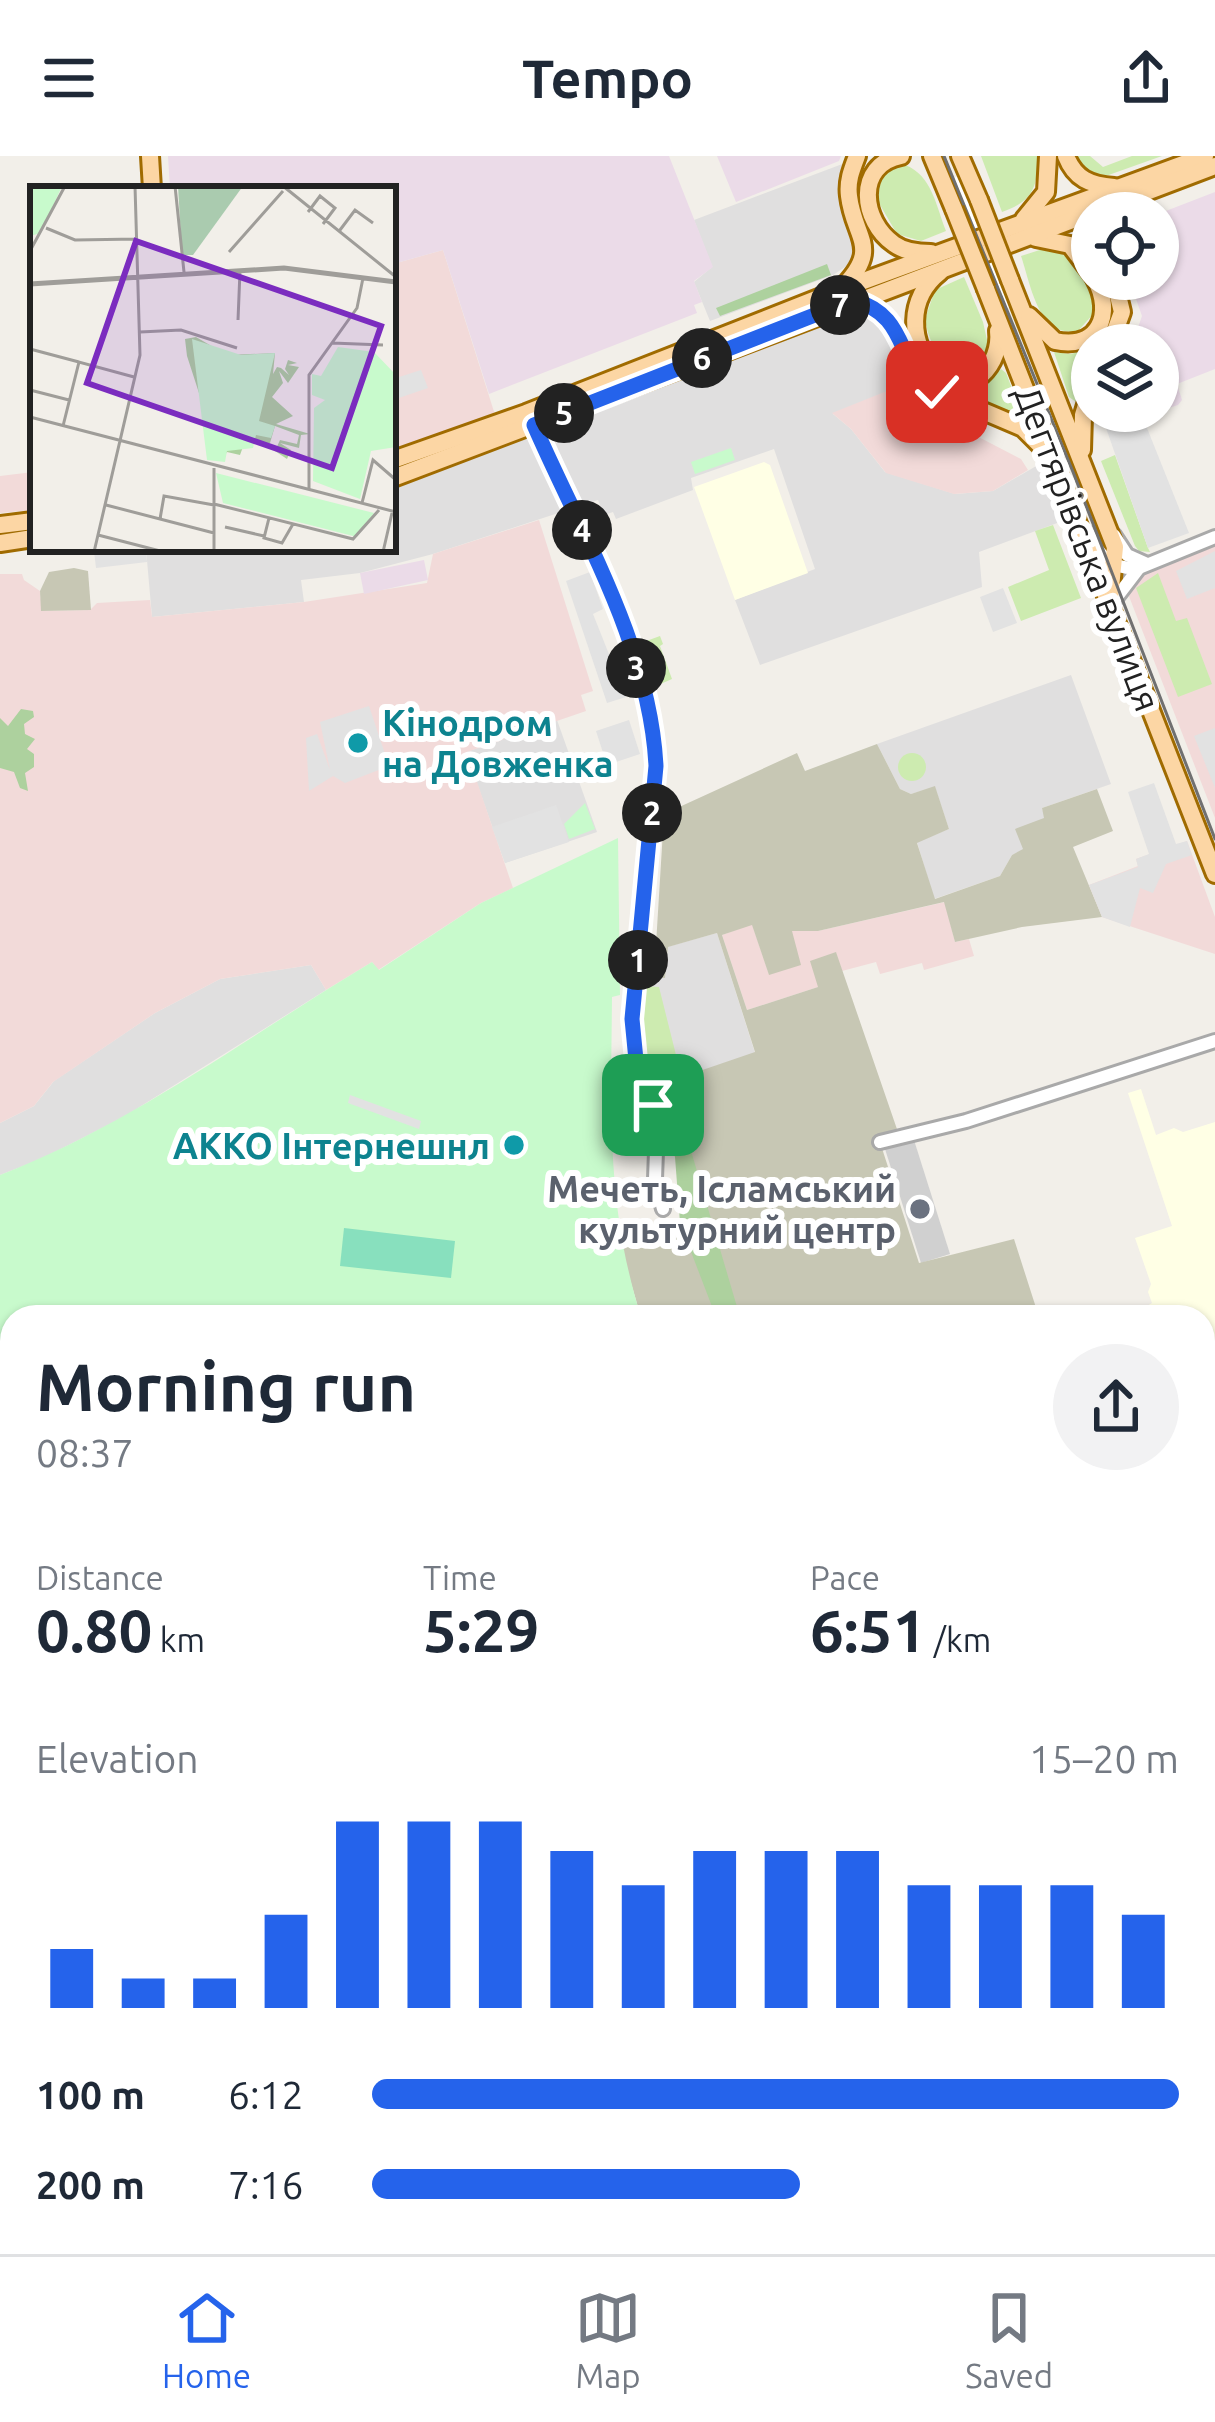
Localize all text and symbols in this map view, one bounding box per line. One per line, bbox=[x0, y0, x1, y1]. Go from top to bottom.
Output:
icon: menu bbox=[36, 45, 102, 111]
icon: share bbox=[1113, 45, 1179, 111]
text: Tempo bbox=[522, 48, 693, 108]
inset map bbox=[30, 186, 396, 552]
map controls bbox=[1071, 192, 1179, 432]
button: locate bbox=[1071, 192, 1179, 300]
pin: 7 bbox=[810, 275, 870, 335]
text: 7 bbox=[831, 286, 849, 323]
button: layers bbox=[1071, 324, 1179, 432]
pin: 6 bbox=[672, 328, 732, 388]
text: 6 bbox=[693, 339, 711, 376]
pin bbox=[886, 341, 988, 443]
icon: check bbox=[904, 359, 970, 425]
street label: Дегтярівська вулиця bbox=[1007, 380, 1169, 716]
pin: 5 bbox=[534, 383, 594, 443]
text: 5 bbox=[555, 394, 573, 431]
pin: 4 bbox=[552, 500, 612, 560]
text: 4 bbox=[573, 511, 591, 548]
pin: 3 bbox=[606, 638, 666, 698]
text: 3 bbox=[627, 649, 645, 686]
place label: Кінодром на Довженка bbox=[382, 702, 613, 784]
marker: Кінодром на Довженка bbox=[345, 730, 371, 756]
pin: 2 bbox=[622, 783, 682, 843]
text: 2 bbox=[643, 794, 661, 831]
pin: 1 bbox=[608, 930, 668, 990]
text: 1 bbox=[629, 941, 647, 978]
pin bbox=[602, 1054, 704, 1156]
icon: arrive bbox=[620, 1072, 686, 1138]
place label: АККО Інтернешнл bbox=[173, 1125, 490, 1166]
marker: АККО Інтернешнл bbox=[501, 1132, 527, 1158]
place label: Мечеть, Ісламський культурний центр bbox=[547, 1168, 896, 1250]
marker: Мечеть, Ісламський культурний центр bbox=[907, 1196, 933, 1222]
button: share bbox=[1053, 1344, 1179, 1470]
text: Morning run bbox=[36, 1349, 416, 1423]
text: 08:37 bbox=[36, 1431, 134, 1474]
text: Distance bbox=[36, 1559, 164, 1596]
text: Time bbox=[423, 1559, 497, 1596]
text: Pace bbox=[810, 1559, 880, 1596]
text: 0.80 bbox=[36, 1596, 152, 1663]
text: 5:29 bbox=[423, 1596, 539, 1663]
text: 6:51 bbox=[810, 1596, 926, 1663]
text: km bbox=[152, 1621, 205, 1658]
text: /km bbox=[926, 1621, 991, 1658]
text: Elevation bbox=[36, 1737, 199, 1780]
text: 15–20 m bbox=[1029, 1737, 1179, 1780]
text: 100 m bbox=[36, 2073, 145, 2116]
text: 6:12 bbox=[228, 2073, 304, 2116]
text: 200 m bbox=[36, 2163, 145, 2206]
text: 7:16 bbox=[228, 2163, 304, 2206]
tab: Home bbox=[162, 2285, 251, 2394]
tab: Map bbox=[575, 2285, 641, 2394]
tab: Saved bbox=[965, 2285, 1053, 2394]

